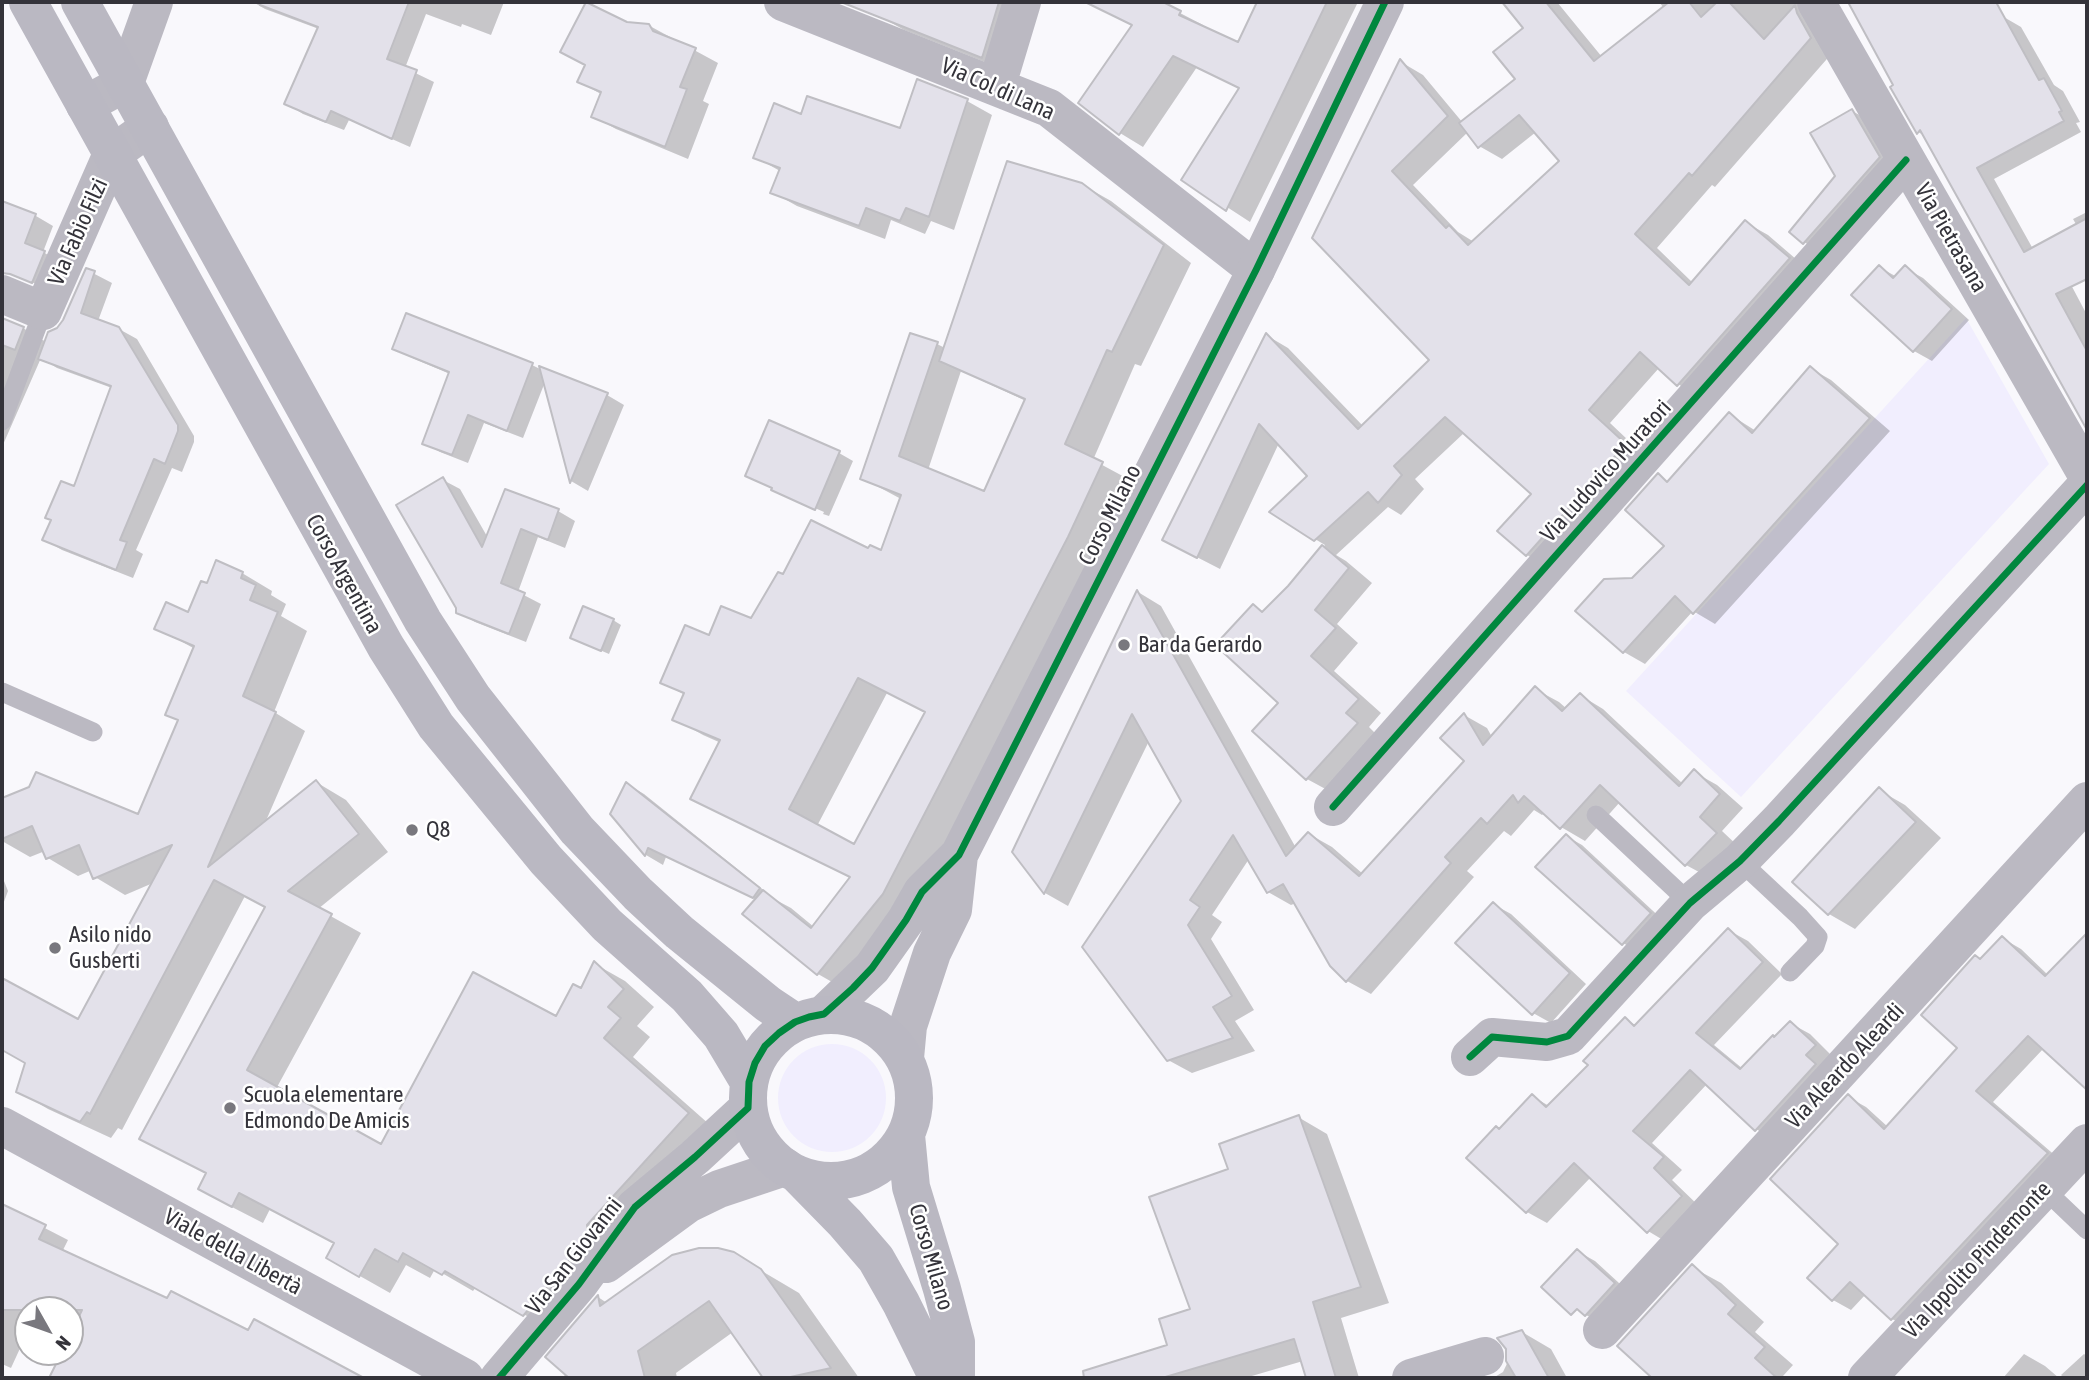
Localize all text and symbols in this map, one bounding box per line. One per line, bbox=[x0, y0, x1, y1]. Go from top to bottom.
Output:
street label: Via Col di Lana bbox=[937, 52, 1059, 126]
street label: Via Fabio Filzi bbox=[42, 174, 114, 290]
street label: Via Pietrasana bbox=[1909, 179, 1993, 297]
street label: Via Ludovico Muratori bbox=[1535, 394, 1677, 548]
street label: Corso Milano bbox=[1073, 460, 1147, 570]
street label: Corso Argentina bbox=[300, 510, 388, 638]
place label: Bar da Gerardo bbox=[1138, 631, 1262, 659]
marker: Bar da Gerardo bbox=[1116, 637, 1132, 653]
place label: Q8 bbox=[426, 816, 450, 844]
marker: Q8 bbox=[404, 822, 420, 838]
place label: Asilo nido Gusberti bbox=[69, 921, 152, 975]
marker: Asilo nido Gusberti bbox=[47, 940, 63, 956]
street label: Via Aleardo Aleardi bbox=[1780, 998, 1910, 1134]
place label: Scuola elementare Edmondo De Amicis bbox=[244, 1081, 410, 1135]
marker: Scuola elementare Edmondo De Amicis bbox=[222, 1100, 238, 1116]
street label: Via Ippolito Pindemonte bbox=[1897, 1176, 2057, 1344]
street label: Via San Giovanni bbox=[520, 1192, 628, 1320]
street label: Corso Milano bbox=[903, 1201, 959, 1313]
street label: Viale della Libertà bbox=[159, 1203, 307, 1301]
north arrow bbox=[14, 1296, 84, 1366]
text: N bbox=[52, 1332, 76, 1355]

